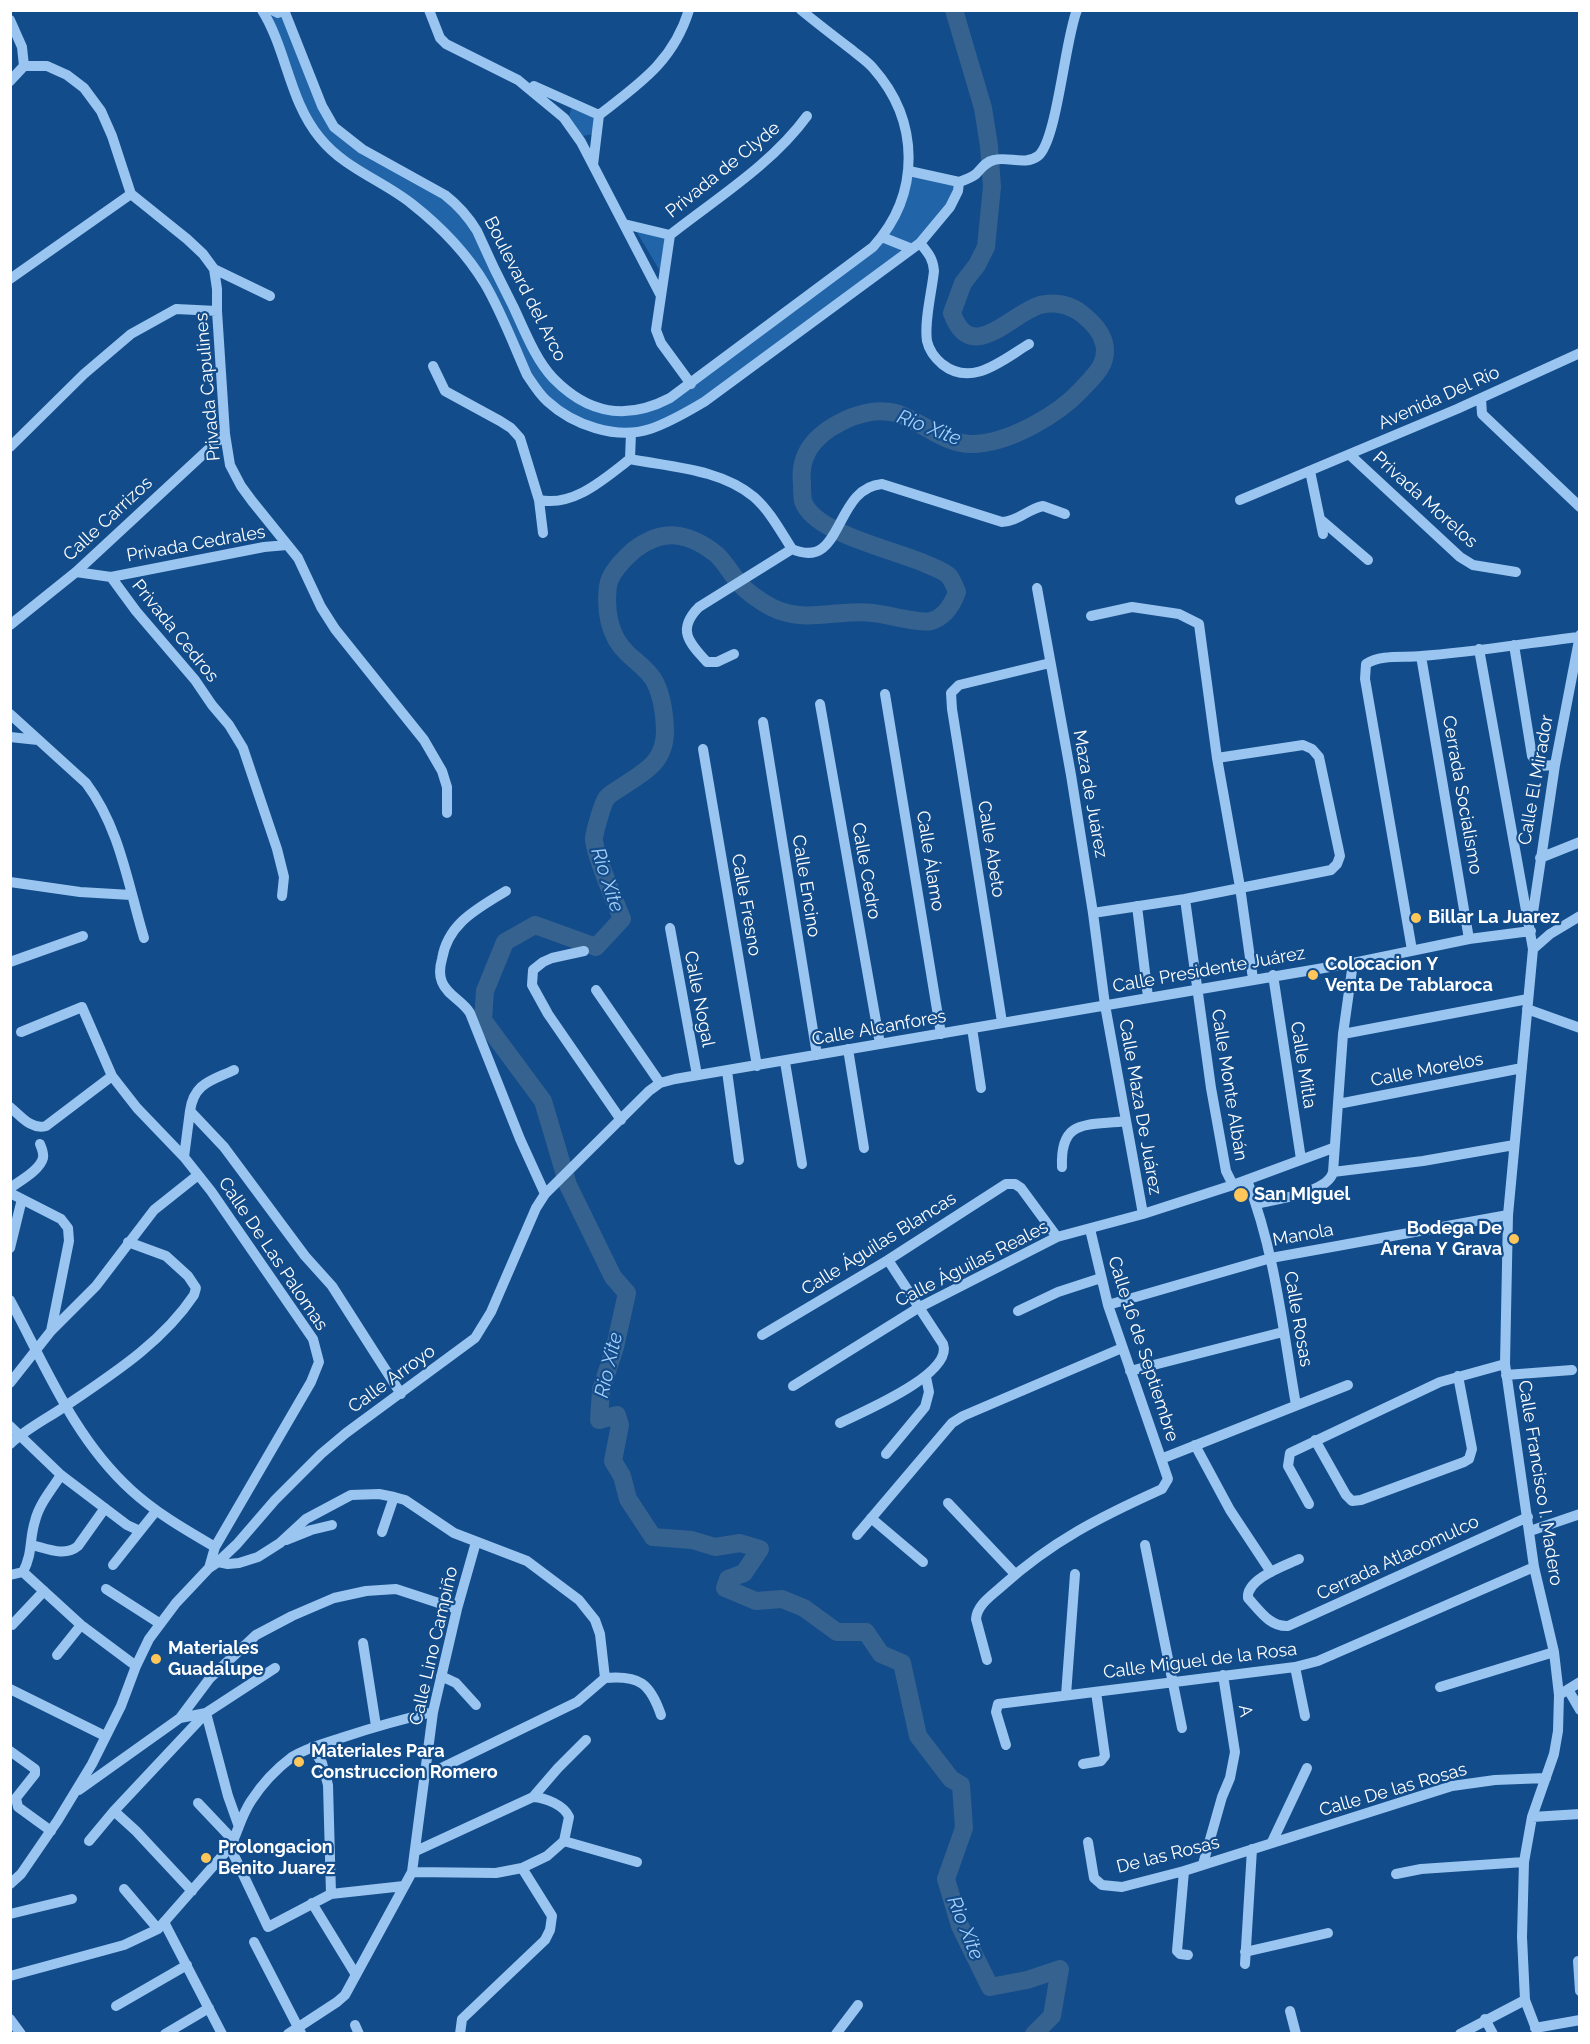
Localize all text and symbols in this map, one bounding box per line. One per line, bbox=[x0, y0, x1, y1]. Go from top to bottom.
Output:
street label: Privada de Clyde bbox=[662, 117, 784, 223]
street label: Boulevard del Arco bbox=[479, 213, 571, 365]
street label: Privada Capulines bbox=[191, 312, 225, 462]
street label: Avenida Del Río bbox=[1375, 362, 1503, 434]
water label: Rio Xite bbox=[894, 405, 964, 451]
street label: Privada Morelos bbox=[1368, 447, 1482, 553]
street label: Calle Carrizos bbox=[59, 472, 157, 566]
street label: Privada Cedrales bbox=[125, 521, 267, 567]
street label: Privada Cedros bbox=[127, 575, 223, 687]
street label: Calle El Mirador bbox=[1514, 713, 1558, 847]
street label: Cerrada Socialismo bbox=[1437, 714, 1487, 876]
street label: Maza de Juárez bbox=[1068, 728, 1112, 860]
street label: Calle Abeto bbox=[973, 799, 1009, 899]
street label: Calle Álamo bbox=[911, 809, 949, 913]
street label: Calle Cedro bbox=[847, 821, 885, 921]
street label: Calle Encino bbox=[787, 833, 825, 939]
water label: Rio Xite bbox=[585, 845, 629, 915]
street label: Calle Fresno bbox=[726, 852, 766, 958]
place label: Billar La Juarez bbox=[1428, 907, 1560, 929]
marker: Billar La Juarez bbox=[1409, 911, 1423, 925]
street label: Calle Presidente Juárez bbox=[1111, 942, 1307, 998]
street label: Calle Nogal bbox=[679, 949, 719, 1049]
place label: Colocacion Y Venta De Tablaroca bbox=[1325, 954, 1493, 996]
marker: Colocacion Y Venta De Tablaroca bbox=[1306, 968, 1320, 982]
street label: Calle Alcanfores bbox=[810, 1006, 948, 1050]
street label: Calle Monte Albán bbox=[1206, 1008, 1252, 1162]
street label: Calle Maza De Juárez bbox=[1114, 1017, 1166, 1197]
street label: Calle Mitla bbox=[1285, 1020, 1321, 1110]
street label: Calle Morelos bbox=[1369, 1048, 1485, 1092]
street label: Calle De Las Palomas bbox=[214, 1173, 332, 1335]
place label: San MIguel bbox=[1254, 1184, 1350, 1206]
marker: San MIguel bbox=[1232, 1186, 1250, 1204]
street label: Calle Águilas Blancas bbox=[798, 1188, 960, 1300]
street label: Calle Águilas Reales bbox=[892, 1216, 1052, 1312]
place label: Bodega De Arena Y Grava bbox=[1381, 1218, 1502, 1260]
street label: Manola bbox=[1271, 1219, 1335, 1251]
marker: Bodega De Arena Y Grava bbox=[1507, 1232, 1521, 1246]
street label: Calle 16 de Septiembre bbox=[1103, 1253, 1183, 1445]
street label: Calle Rosas bbox=[1279, 1270, 1317, 1368]
water label: Rio Xite bbox=[590, 1330, 628, 1400]
street label: Calle Arroyo bbox=[344, 1340, 440, 1418]
street label: Calle Francisco I. Madero bbox=[1513, 1379, 1567, 1587]
street label: Cerrada Atlacomulco bbox=[1313, 1511, 1483, 1605]
street label: Calle Lino Campiño bbox=[405, 1565, 463, 1727]
place label: Materiales Guadalupe bbox=[168, 1638, 263, 1680]
street label: Calle Miguel de la Rosa bbox=[1102, 1638, 1298, 1684]
marker: Materiales Guadalupe bbox=[149, 1652, 163, 1666]
street label: A bbox=[1233, 1703, 1257, 1719]
place label: Materiales Para Construccion Romero bbox=[311, 1741, 498, 1784]
marker: Materiales Para Construccion Romero bbox=[292, 1755, 306, 1769]
street label: Calle De las Rosas bbox=[1317, 1759, 1469, 1821]
street label: De las Rosas bbox=[1114, 1832, 1222, 1878]
place label: Prolongacion Benito Juarez bbox=[218, 1837, 335, 1880]
marker: Prolongacion Benito Juarez bbox=[199, 1851, 213, 1865]
water label: Rio Xite bbox=[941, 1893, 989, 1963]

